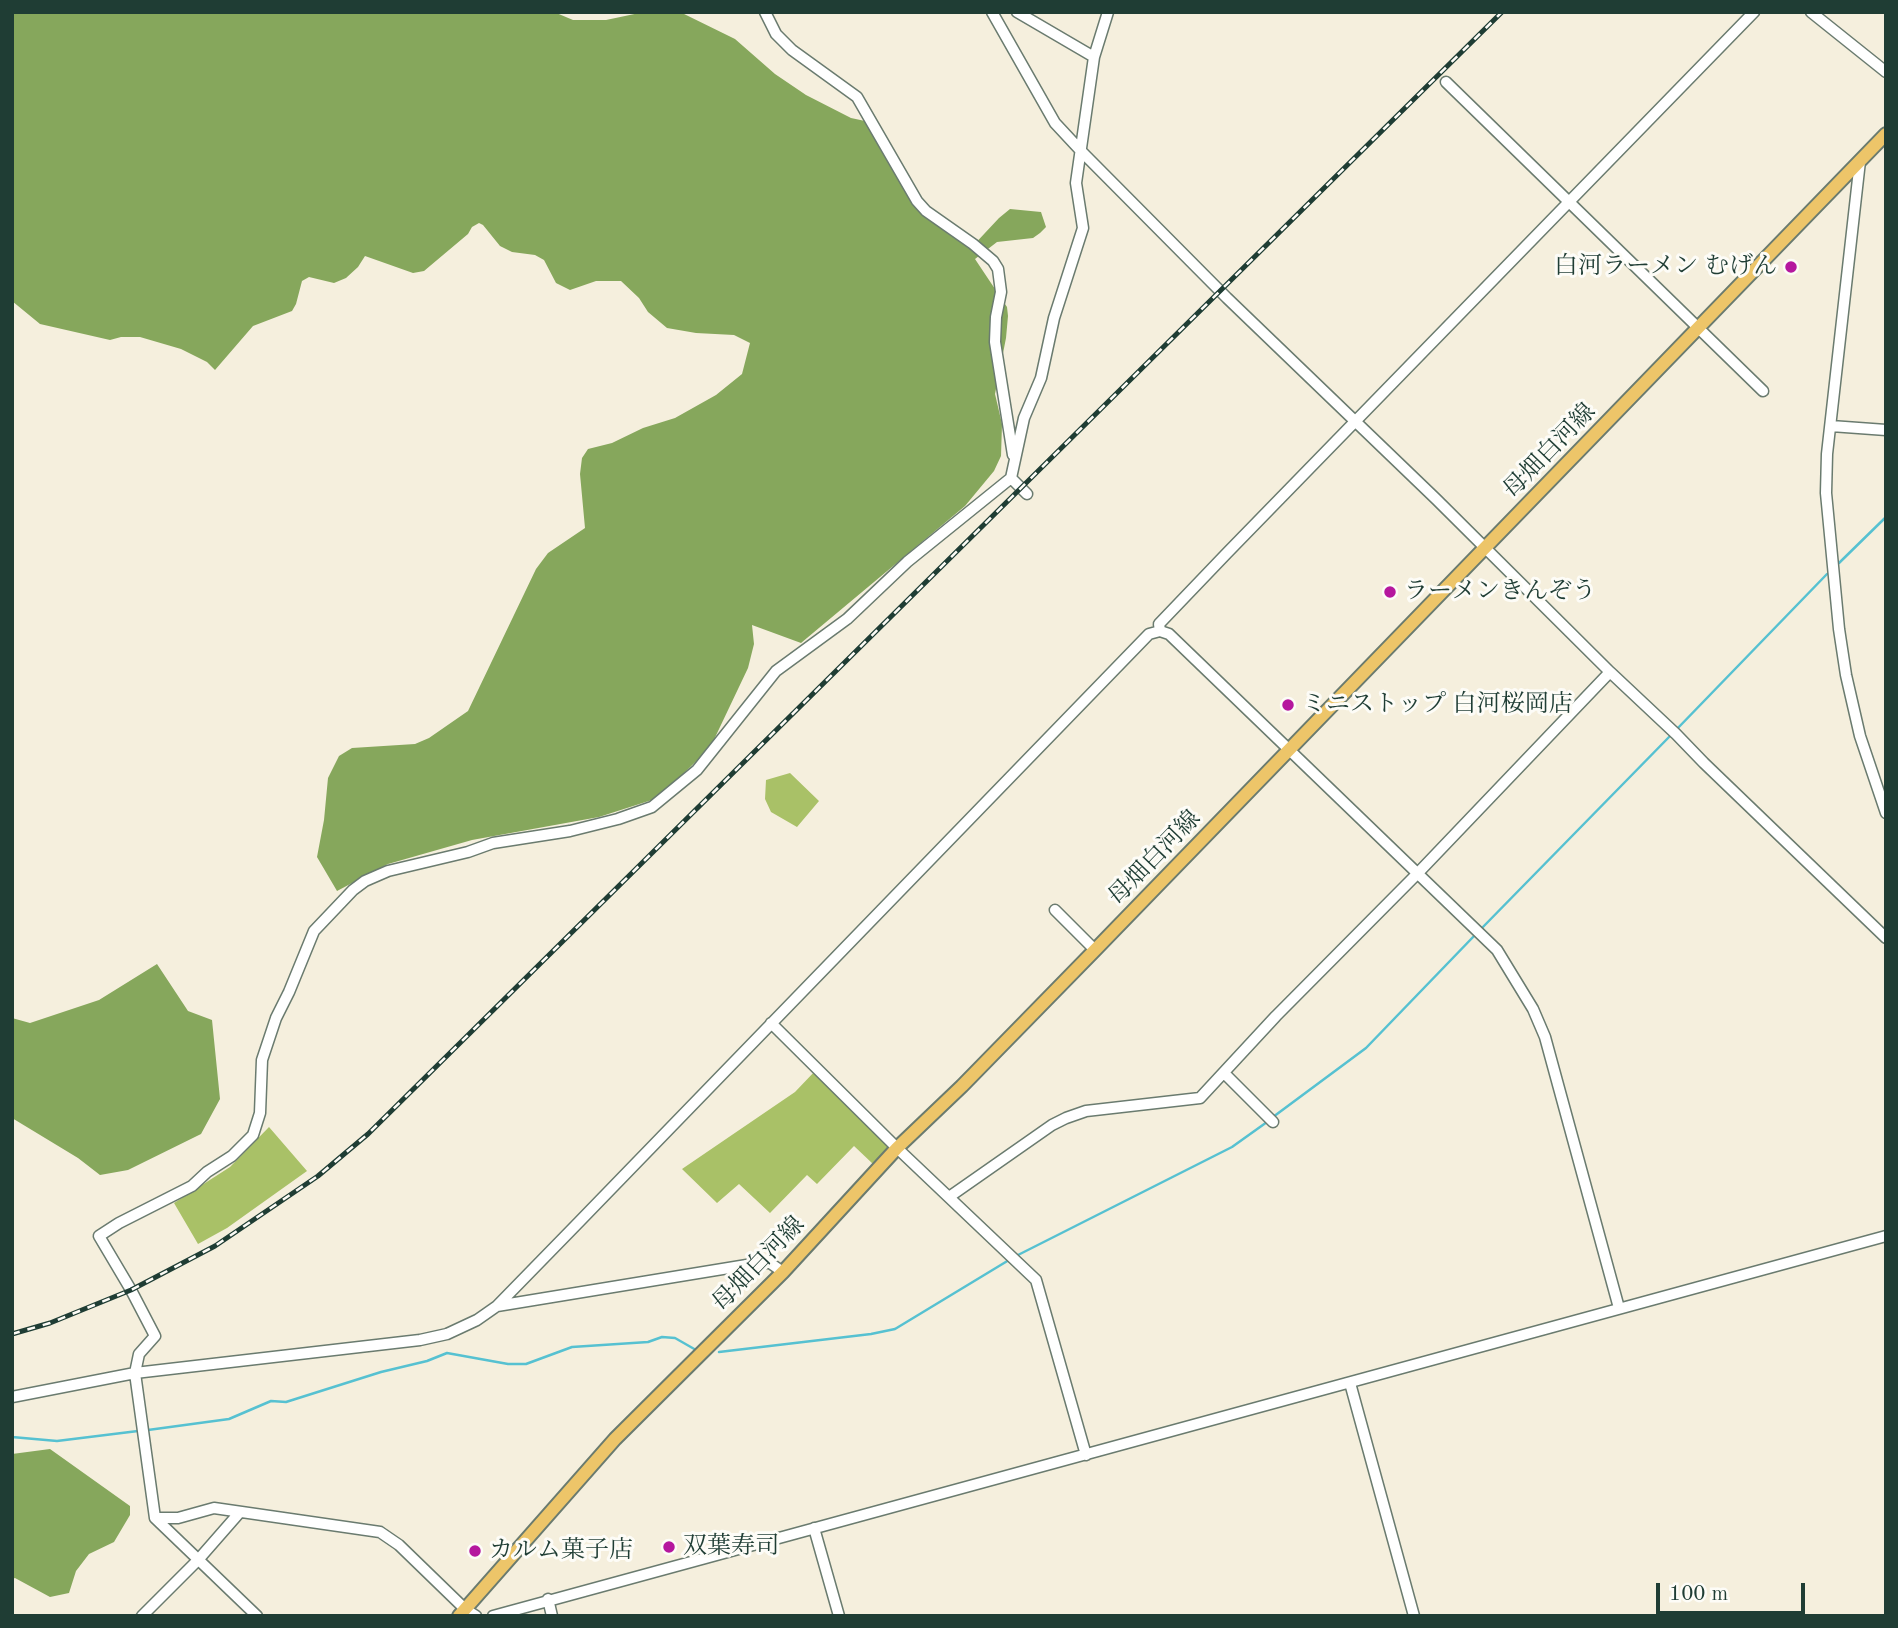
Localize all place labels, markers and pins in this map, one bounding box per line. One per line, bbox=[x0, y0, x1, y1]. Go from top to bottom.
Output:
place label: 白河ラーメン むげん bbox=[1554, 253, 1777, 281]
marker: 白河ラーメン むげん bbox=[1783, 259, 1799, 275]
place label: ラーメンきんぞう bbox=[1404, 578, 1596, 606]
marker: ラーメンきんぞう bbox=[1382, 584, 1398, 600]
place label: ミニストップ 白河桜岡店 bbox=[1302, 691, 1573, 719]
marker: ミニストップ 白河桜岡店 bbox=[1280, 697, 1296, 713]
place label: 双葉寿司 bbox=[683, 1533, 779, 1561]
place label: カルム菓子店 bbox=[489, 1537, 633, 1565]
marker: 双葉寿司 bbox=[661, 1539, 677, 1555]
marker: カルム菓子店 bbox=[467, 1543, 483, 1559]

